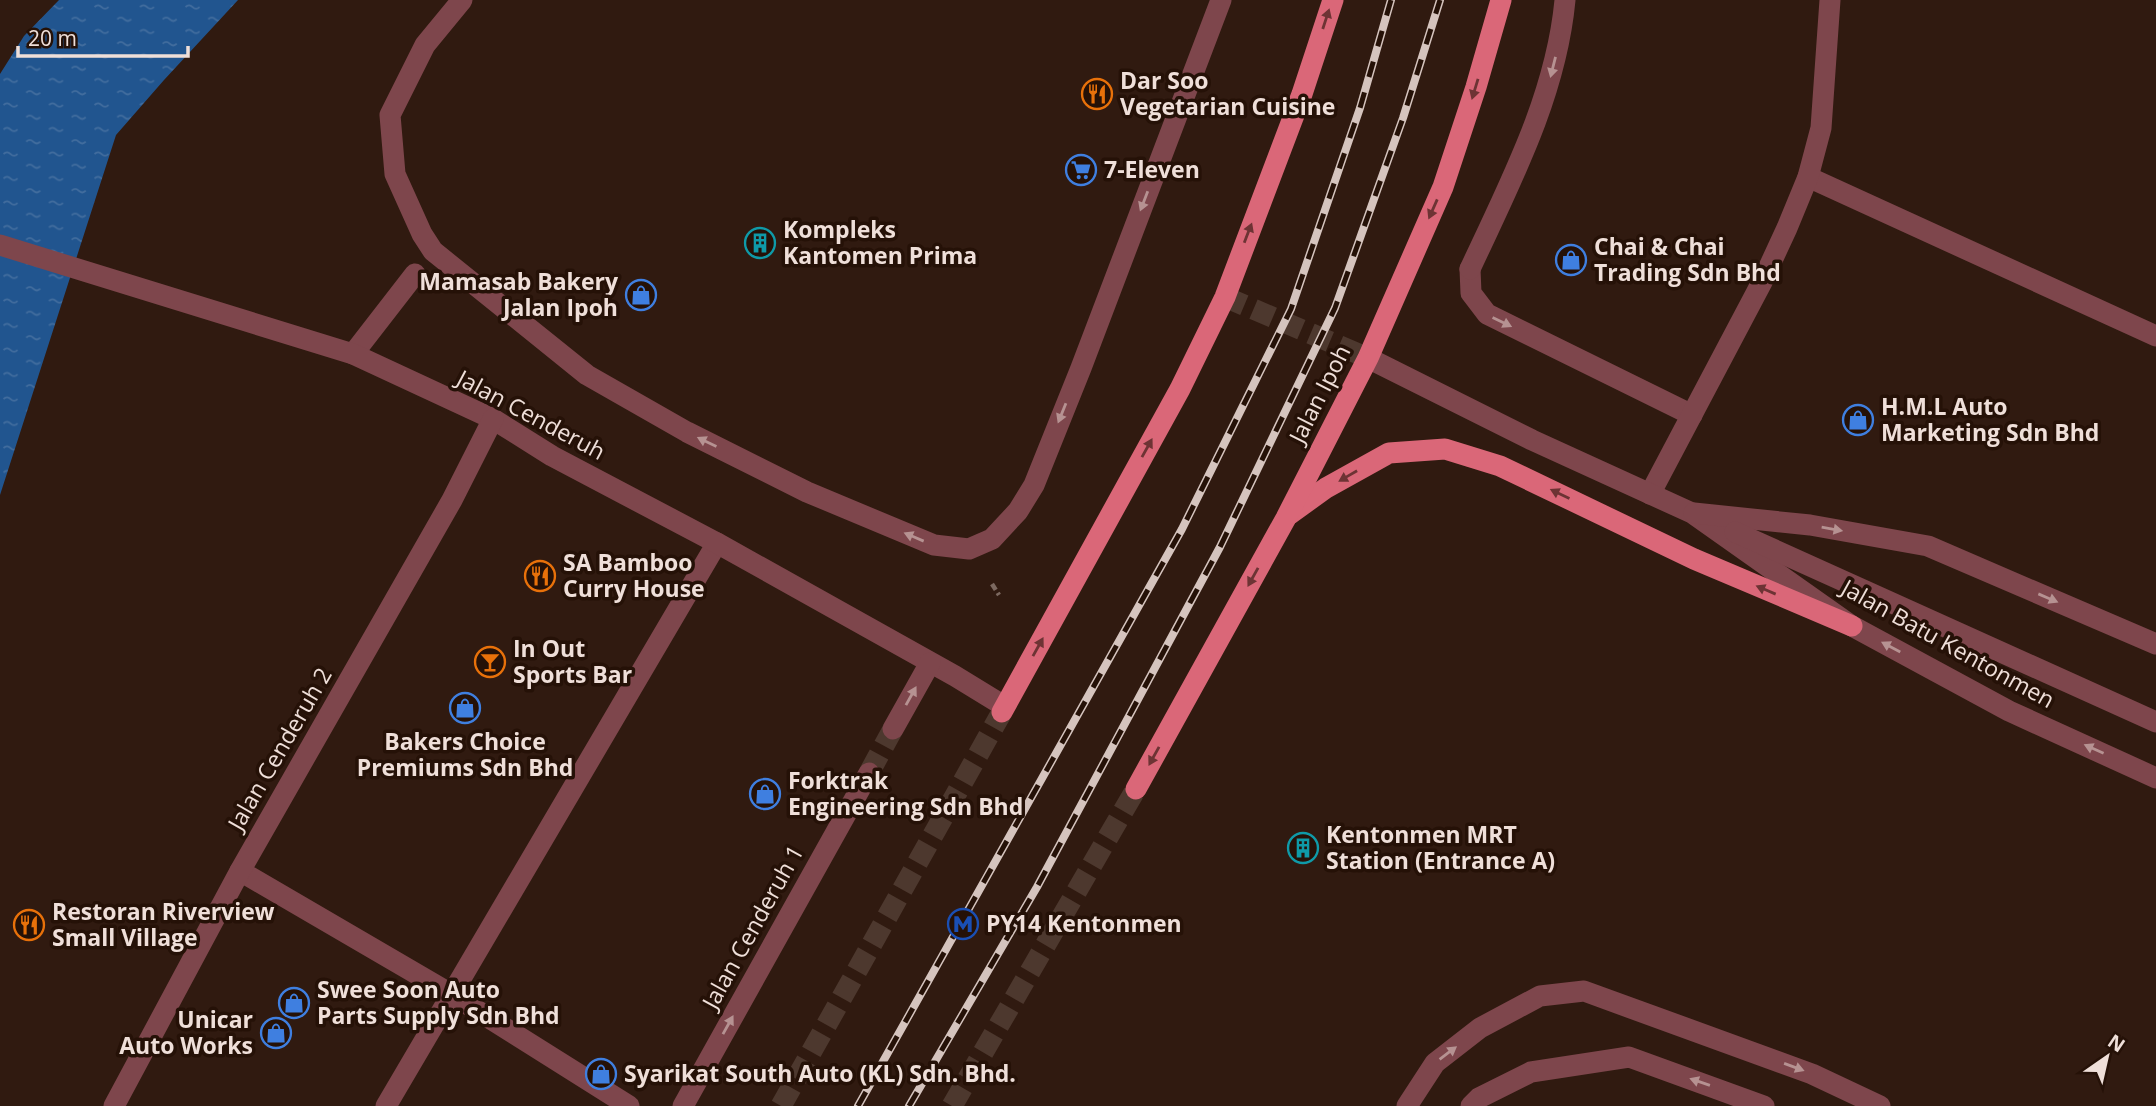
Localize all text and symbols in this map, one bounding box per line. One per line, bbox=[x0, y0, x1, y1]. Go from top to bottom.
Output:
one-way arrow bbox=[1322, 8, 1332, 29]
scale bar bbox=[18, 14, 187, 58]
text: 20 m bbox=[28, 24, 77, 52]
one-way arrow bbox=[1547, 56, 1558, 78]
place label: Dar Soo Vegetarian Cuisine bbox=[1120, 64, 1335, 122]
restaurant icon: Dar Soo Vegetarian Cuisine bbox=[1080, 77, 1114, 111]
one-way arrow bbox=[1470, 79, 1480, 100]
supermarket icon: 7-Eleven bbox=[1064, 153, 1098, 187]
place label: 7-Eleven bbox=[1104, 153, 1200, 185]
one-way arrow bbox=[1139, 191, 1150, 212]
one-way arrow bbox=[1427, 199, 1439, 219]
place label: Kompleks Kantomen Prima bbox=[783, 213, 977, 271]
one-way arrow bbox=[1243, 222, 1254, 243]
building icon: Kompleks Kantomen Prima bbox=[743, 226, 777, 260]
place label: Chai & Chai Trading Sdn Bhd bbox=[1594, 230, 1781, 288]
shop icon: Chai & Chai Trading Sdn Bhd bbox=[1554, 243, 1588, 277]
place label: Mamasab Bakery Jalan Ipoh bbox=[419, 265, 619, 323]
shop icon: Mamasab Bakery Jalan Ipoh bbox=[624, 278, 658, 312]
one-way arrow bbox=[1492, 316, 1512, 328]
street label: Jalan Ipoh bbox=[1280, 339, 1357, 450]
street label: Jalan Cenderuh bbox=[450, 361, 611, 467]
place label: H.M.L Auto Marketing Sdn Bhd bbox=[1881, 390, 2099, 448]
one-way arrow bbox=[1057, 403, 1068, 424]
shop icon: H.M.L Auto Marketing Sdn Bhd bbox=[1841, 403, 1875, 437]
one-way arrow bbox=[697, 437, 717, 448]
one-way arrow bbox=[1141, 438, 1153, 457]
one-way arrow bbox=[1338, 470, 1357, 482]
one-way arrow bbox=[1550, 489, 1570, 500]
one-way arrow bbox=[1821, 523, 1843, 534]
one-way arrow bbox=[904, 531, 924, 543]
place label: SA Bamboo Curry House bbox=[563, 546, 705, 604]
restaurant icon: SA Bamboo Curry House bbox=[523, 559, 557, 593]
one-way arrow bbox=[1247, 568, 1259, 587]
street label: Jalan Batu Kentonmen bbox=[1834, 570, 2061, 715]
one-way arrow bbox=[1756, 584, 1777, 595]
one-way arrow bbox=[2037, 592, 2058, 603]
place label: In Out Sports Bar bbox=[513, 632, 632, 690]
one-way arrow bbox=[1032, 637, 1044, 657]
one-way arrow bbox=[1880, 642, 1900, 654]
bar icon: In Out Sports Bar bbox=[473, 645, 507, 679]
street label: Jalan Cenderuh 2 bbox=[219, 661, 339, 837]
one-way arrow bbox=[905, 686, 917, 706]
shop icon: Bakers Choice Premiums Sdn Bhd bbox=[448, 691, 482, 725]
place label: Bakers Choice Premiums Sdn Bhd bbox=[357, 725, 573, 783]
one-way arrow bbox=[2084, 743, 2104, 755]
one-way arrow bbox=[1148, 747, 1160, 766]
place label: Forktrak Engineering Sdn Bhd bbox=[788, 764, 1023, 822]
shop icon: Forktrak Engineering Sdn Bhd bbox=[748, 777, 782, 811]
place label: Kentonmen MRT Station (Entrance A) bbox=[1326, 818, 1555, 876]
building icon: Kentonmen MRT Station (Entrance A) bbox=[1286, 831, 1320, 865]
street label: Jalan Cenderuh 1 bbox=[693, 839, 810, 1016]
place label: Restoran Riverview Small Village bbox=[52, 895, 275, 953]
metro station icon: PY14 Kentonmen bbox=[946, 907, 980, 941]
place label: PY14 Kentonmen bbox=[986, 907, 1182, 939]
restaurant icon: Restoran Riverview Small Village bbox=[12, 908, 46, 942]
place label: Swee Soon Auto Parts Supply Sdn Bhd bbox=[317, 973, 560, 1031]
shop icon: Swee Soon Auto Parts Supply Sdn Bhd bbox=[277, 986, 311, 1020]
place label: Unicar Auto Works bbox=[119, 1003, 253, 1061]
one-way arrow bbox=[722, 1015, 734, 1035]
shop icon: Unicar Auto Works bbox=[259, 1016, 293, 1050]
north arrow bbox=[2072, 1022, 2142, 1092]
text: N bbox=[2103, 1028, 2130, 1058]
one-way arrow bbox=[1439, 1045, 1457, 1060]
shop icon: Syarikat South Auto (KL) Sdn. Bhd. bbox=[584, 1057, 618, 1091]
place label: Syarikat South Auto (KL) Sdn. Bhd. bbox=[624, 1057, 1016, 1089]
one-way arrow bbox=[1783, 1062, 1804, 1073]
one-way arrow bbox=[1690, 1076, 1711, 1087]

